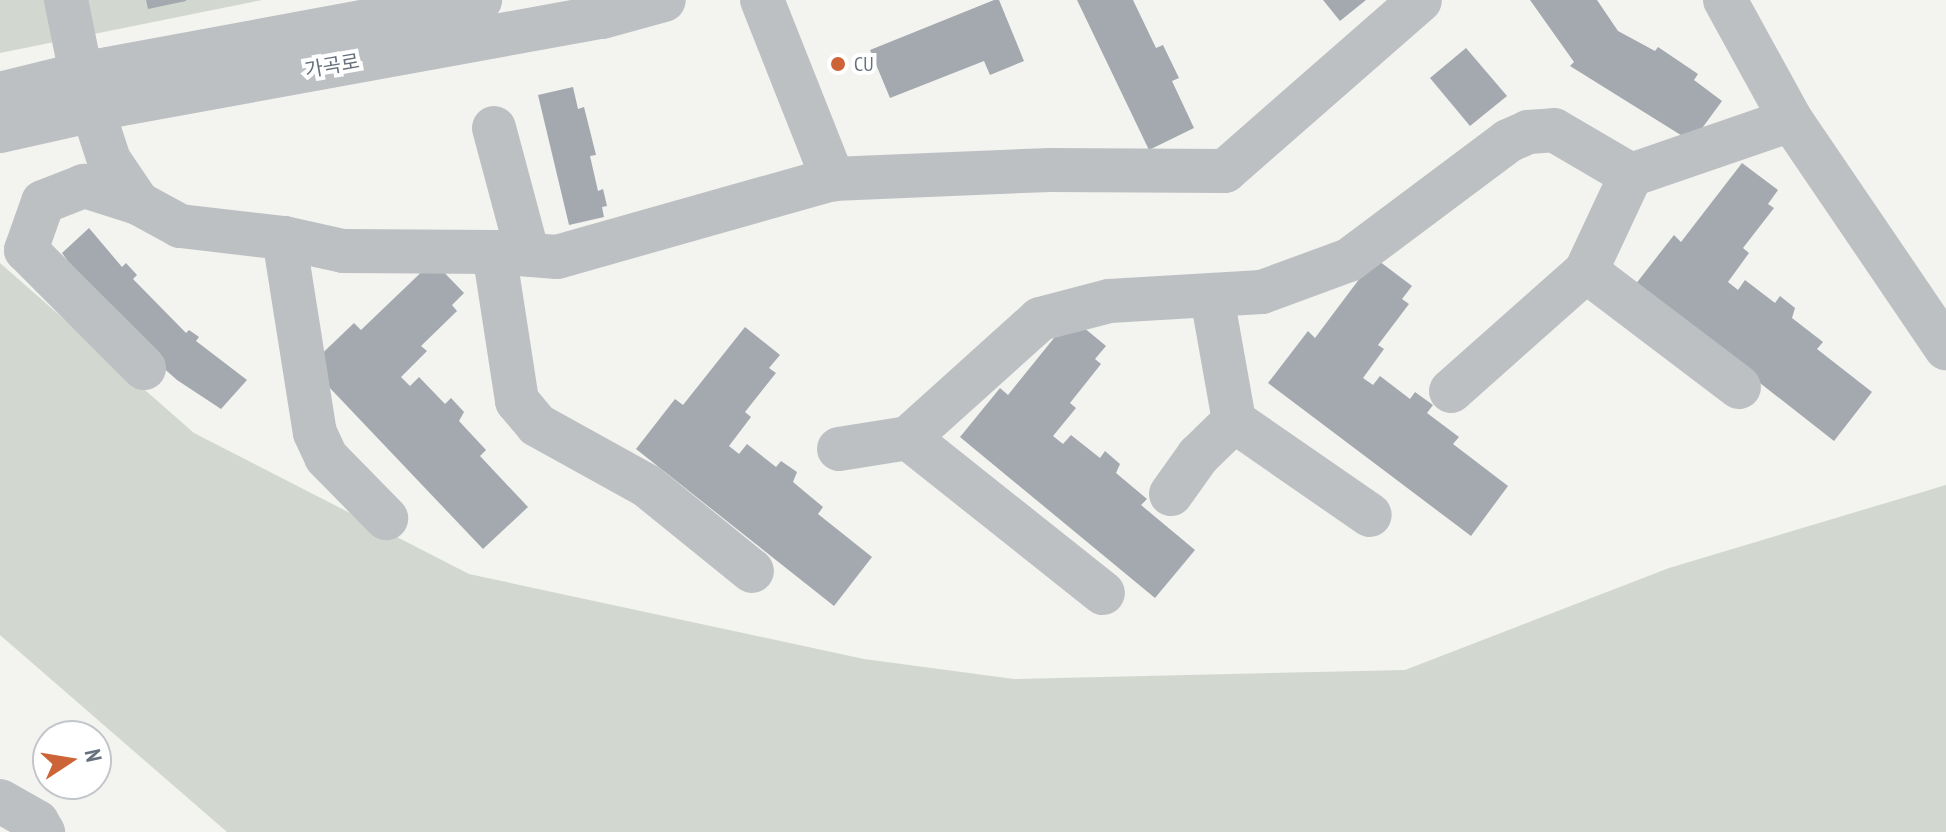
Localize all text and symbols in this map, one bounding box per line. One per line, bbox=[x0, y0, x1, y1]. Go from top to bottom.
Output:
street label: 가곡로 bbox=[303, 49, 361, 83]
place label: CU bbox=[854, 52, 874, 76]
marker: CU bbox=[829, 55, 847, 73]
north arrow bbox=[32, 720, 112, 800]
text: N bbox=[79, 747, 108, 764]

